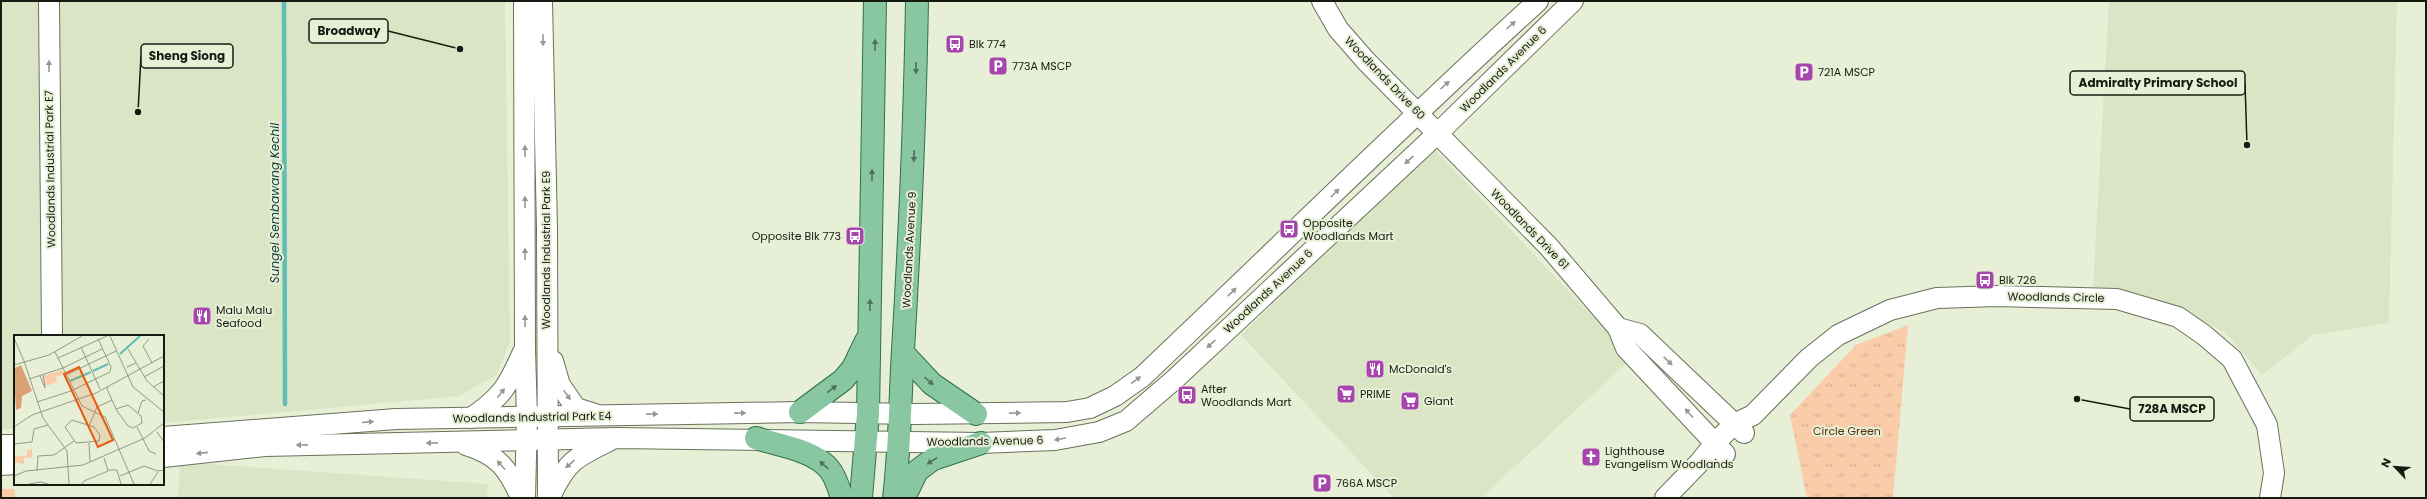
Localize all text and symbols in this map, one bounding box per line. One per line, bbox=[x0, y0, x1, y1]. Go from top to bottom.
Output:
callout: Broadway bbox=[309, 19, 388, 43]
one-way arrow bbox=[1506, 20, 1516, 30]
text: Broadway bbox=[317, 22, 381, 39]
street label: Woodlands Avenue 6 bbox=[1456, 22, 1550, 116]
bus stop icon: Blk 774 bbox=[944, 33, 966, 55]
street label: Woodlands Drive 60 bbox=[1341, 33, 1429, 123]
one-way arrow bbox=[540, 34, 546, 47]
place label: Blk 774 bbox=[969, 36, 1006, 52]
one-way arrow bbox=[871, 39, 878, 51]
callout: Sheng Siong bbox=[141, 44, 233, 68]
text: Sheng Siong bbox=[149, 47, 225, 64]
parking icon: 773A MSCP bbox=[987, 55, 1009, 77]
place label: 773A MSCP bbox=[1012, 58, 1072, 74]
one-way arrow bbox=[46, 59, 52, 72]
parking icon: 721A MSCP bbox=[1793, 61, 1815, 83]
one-way arrow bbox=[913, 62, 919, 75]
place label: 721A MSCP bbox=[1818, 64, 1875, 80]
callout: Admiralty Primary School bbox=[2070, 71, 2245, 95]
text: Admiralty Primary School bbox=[2079, 74, 2237, 91]
one-way arrow bbox=[1440, 81, 1450, 90]
street label: Woodlands Industrial Park E7 bbox=[41, 90, 59, 248]
water label: Sungei Sembawang Kechil bbox=[266, 123, 283, 283]
one-way arrow bbox=[522, 145, 529, 157]
one-way arrow bbox=[910, 150, 917, 162]
one-way arrow bbox=[1404, 155, 1414, 164]
one-way arrow bbox=[869, 168, 875, 181]
street label: Woodlands Industrial Park E9 bbox=[538, 171, 554, 329]
street label: Woodlands Drive 61 bbox=[1487, 185, 1573, 273]
one-way arrow bbox=[1330, 188, 1340, 198]
street label: Woodlands Avenue 9 bbox=[898, 191, 920, 309]
one-way arrow bbox=[522, 195, 528, 208]
place label: Opposite Woodlands Mart bbox=[1303, 215, 1394, 244]
bus stop icon: Opposite Woodlands Mart bbox=[1278, 218, 1300, 240]
bus stop icon: Opposite Blk 773 bbox=[844, 225, 866, 247]
place label: Opposite Blk 773 bbox=[752, 228, 841, 244]
street label: Woodlands Avenue 6 bbox=[1220, 245, 1316, 337]
one-way arrow bbox=[522, 247, 528, 260]
bus stop icon: Blk 726 bbox=[1974, 269, 1996, 291]
place label: Blk 726 bbox=[1999, 272, 2036, 288]
one-way arrow bbox=[1227, 287, 1237, 297]
street label: Woodlands Circle bbox=[2007, 288, 2105, 306]
one-way arrow bbox=[866, 299, 873, 311]
place label: Malu Malu Seafood bbox=[216, 302, 272, 331]
restaurant icon: Malu Malu Seafood bbox=[191, 305, 213, 327]
one-way arrow bbox=[522, 314, 528, 327]
inset map bbox=[14, 335, 164, 485]
one-way arrow bbox=[1206, 339, 1216, 349]
one-way arrow bbox=[1663, 356, 1673, 366]
restaurant icon: McDonald's bbox=[1364, 358, 1386, 380]
place label: McDonald's bbox=[1389, 361, 1452, 377]
one-way arrow bbox=[1131, 376, 1142, 385]
one-way arrow bbox=[924, 377, 934, 386]
place label: After Woodlands Mart bbox=[1201, 381, 1292, 410]
supermarket icon: PRIME bbox=[1335, 383, 1357, 405]
bus stop icon: After Woodlands Mart bbox=[1176, 384, 1198, 406]
one-way arrow bbox=[827, 385, 837, 393]
place label: PRIME bbox=[1360, 386, 1391, 402]
one-way arrow bbox=[496, 388, 505, 399]
one-way arrow bbox=[563, 390, 571, 400]
supermarket icon: Giant bbox=[1399, 390, 1421, 412]
place label: Giant bbox=[1424, 393, 1454, 409]
callout: 728A MSCP bbox=[2130, 397, 2214, 421]
text: 728A MSCP bbox=[2138, 400, 2206, 417]
street label: Woodlands Industrial Park E4 bbox=[453, 408, 611, 426]
one-way arrow bbox=[1684, 408, 1693, 419]
one-way arrow bbox=[734, 410, 747, 416]
one-way arrow bbox=[1009, 410, 1022, 416]
one-way arrow bbox=[646, 411, 658, 418]
one-way arrow bbox=[362, 418, 374, 425]
park label: Circle Green bbox=[1813, 423, 1881, 439]
street label: Woodlands Avenue 6 bbox=[926, 432, 1044, 450]
one-way arrow bbox=[1054, 436, 1066, 442]
one-way arrow bbox=[426, 439, 438, 446]
one-way arrow bbox=[295, 442, 308, 448]
place label: Lighthouse Evangelism Woodlands bbox=[1605, 443, 1734, 472]
church icon: Lighthouse Evangelism Woodlands bbox=[1580, 446, 1602, 468]
north arrow bbox=[2375, 447, 2415, 487]
one-way arrow bbox=[196, 449, 208, 456]
text: N bbox=[2377, 456, 2395, 470]
one-way arrow bbox=[926, 457, 937, 465]
one-way arrow bbox=[565, 459, 575, 468]
one-way arrow bbox=[497, 460, 506, 470]
one-way arrow bbox=[819, 460, 829, 469]
parking icon: 766A MSCP bbox=[1311, 472, 1333, 494]
place label: 766A MSCP bbox=[1336, 475, 1397, 491]

